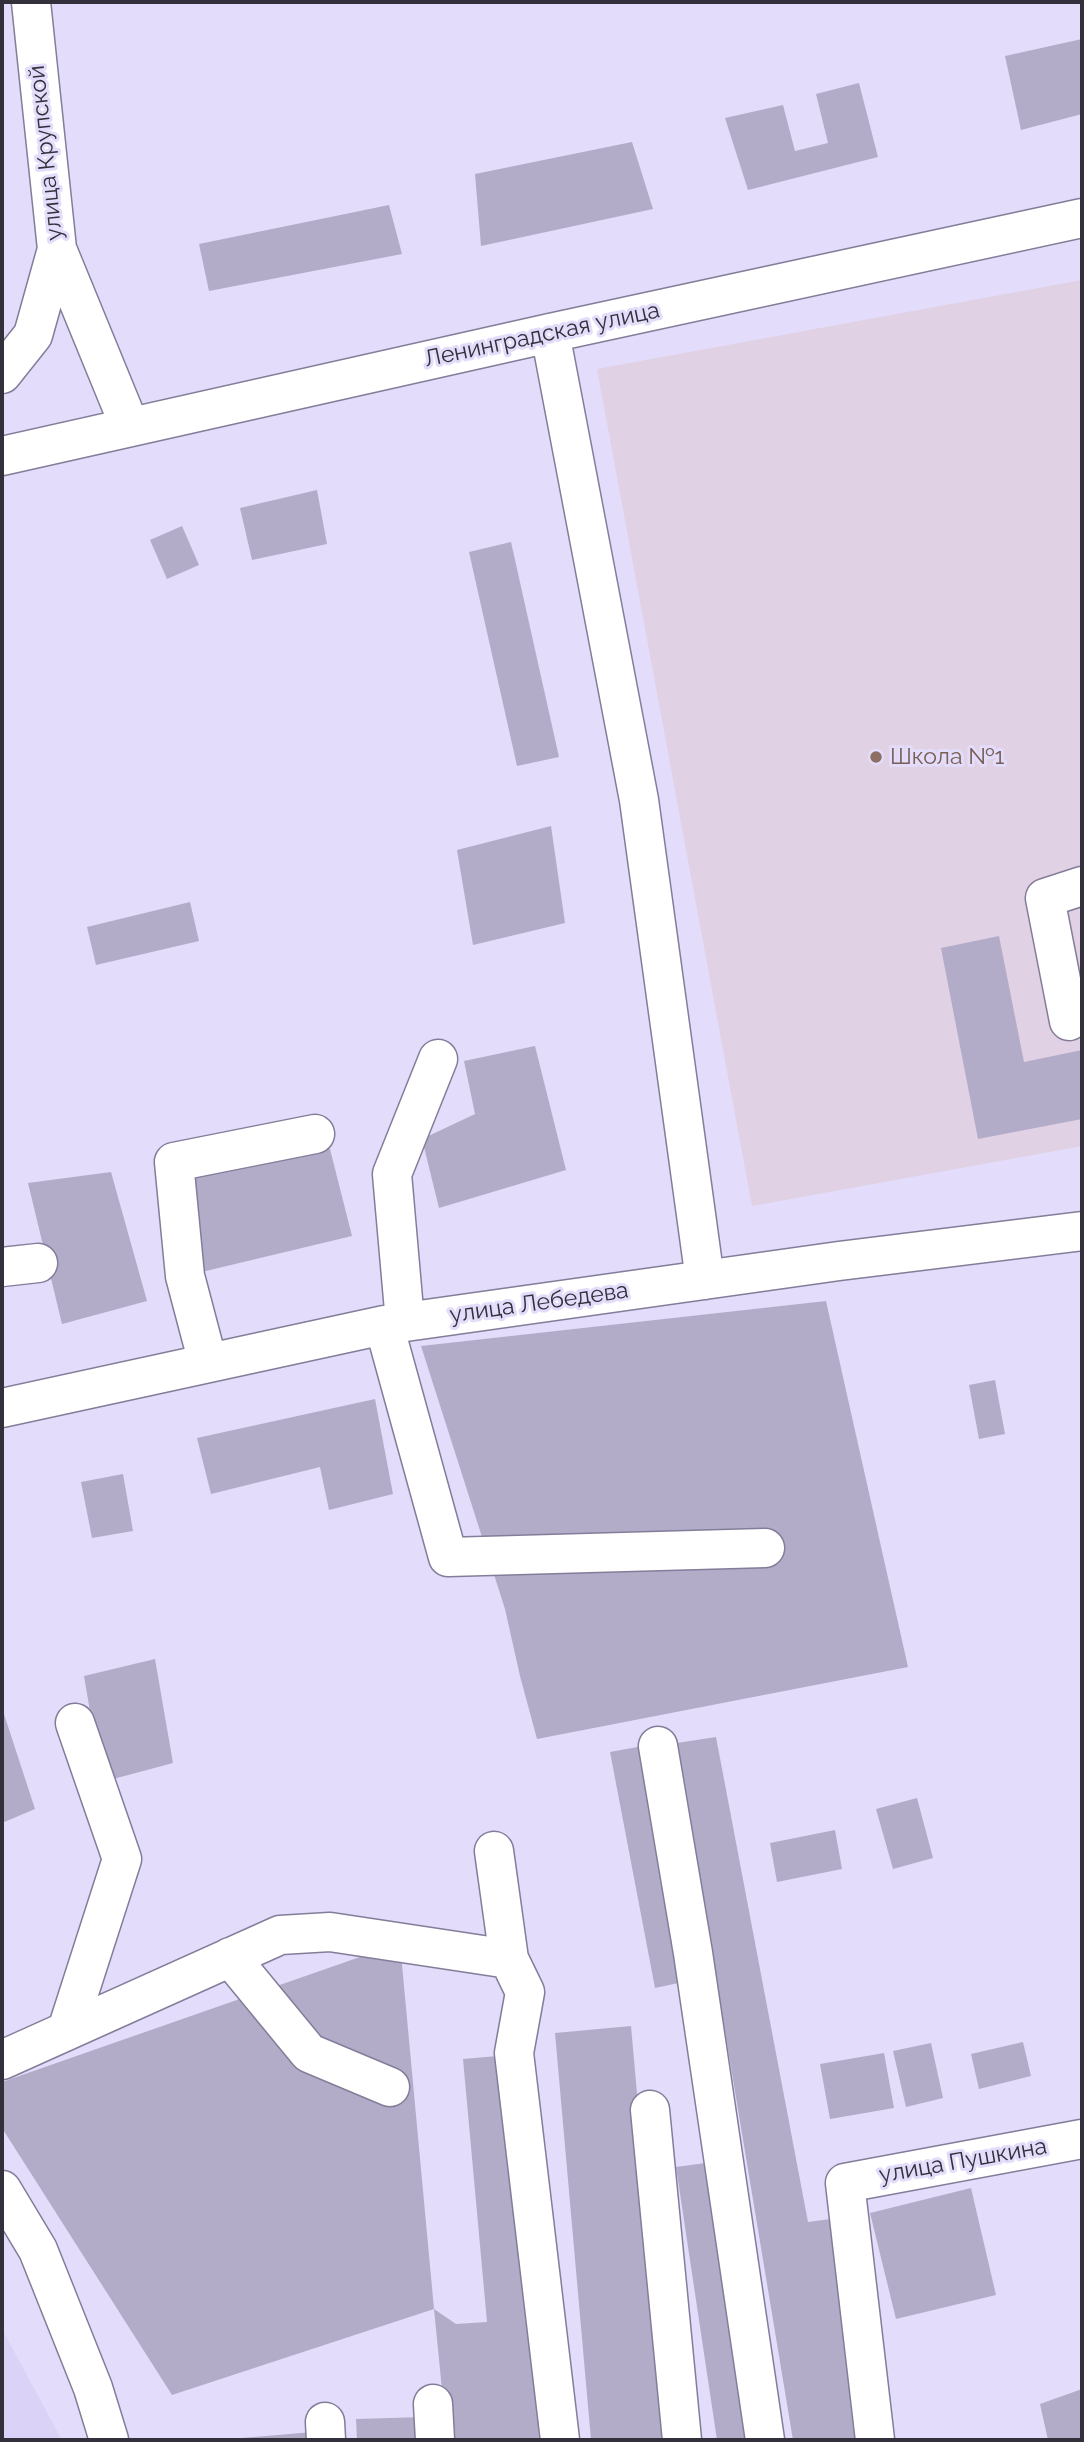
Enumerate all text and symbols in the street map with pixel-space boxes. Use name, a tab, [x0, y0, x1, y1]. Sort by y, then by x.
street label: улица Крупской	[23, 64, 69, 242]
street label: Ленинградская улица	[422, 297, 662, 373]
place label: Школа №1	[890, 743, 1004, 771]
marker: Школа №1	[868, 749, 884, 765]
street label: улица Лебедева	[448, 1277, 630, 1329]
street label: улица Пушкина	[877, 2133, 1049, 2189]

